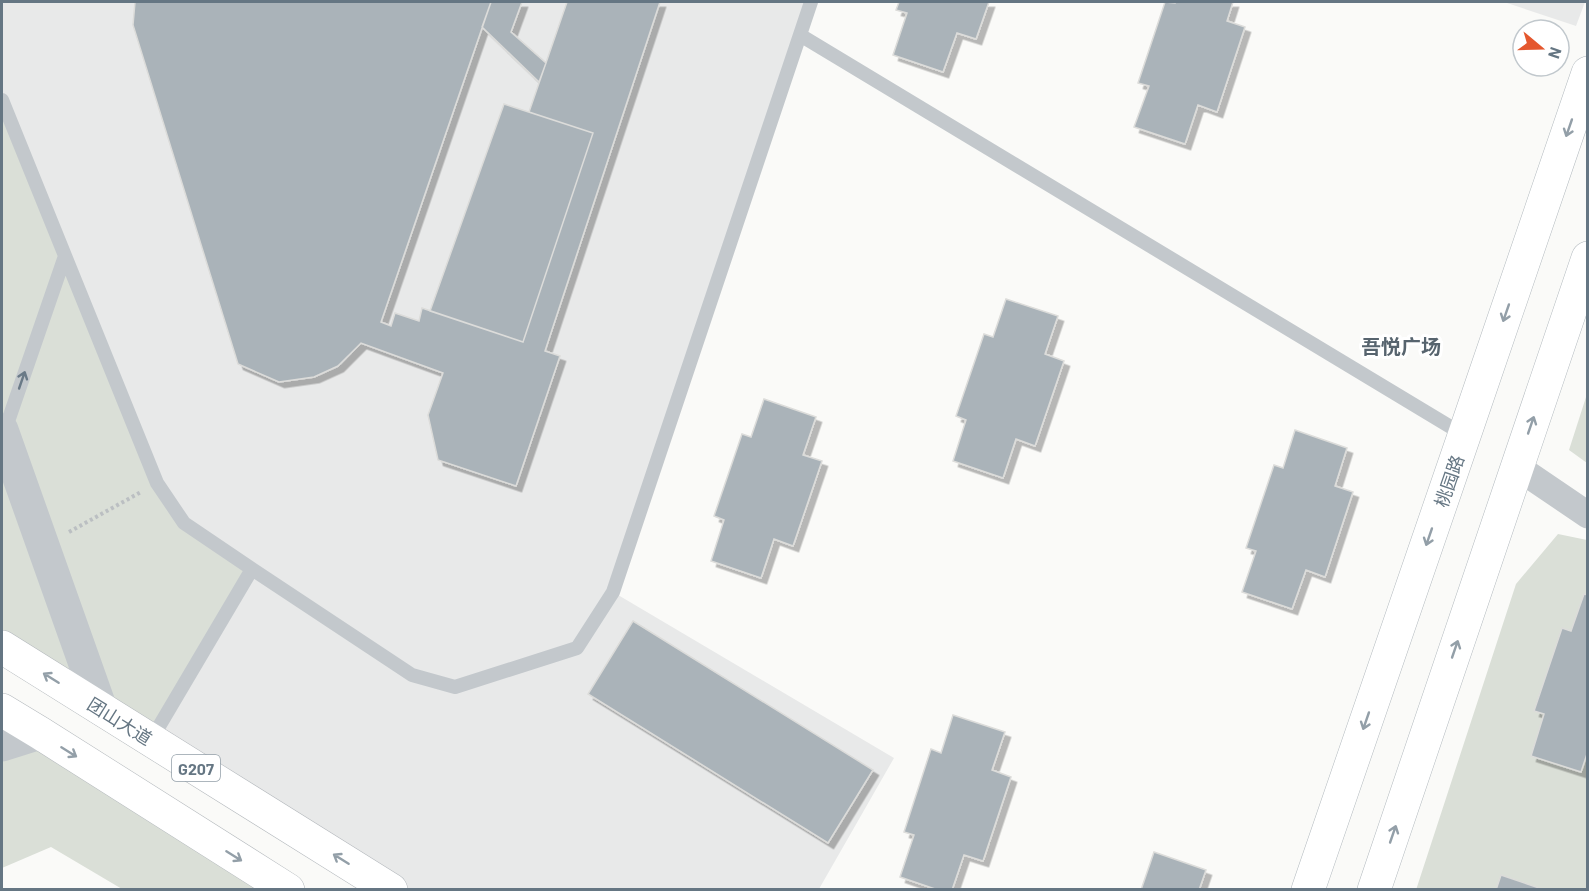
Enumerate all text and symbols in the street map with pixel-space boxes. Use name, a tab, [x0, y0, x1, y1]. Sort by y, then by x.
north arrow	[1511, 18, 1571, 78]
text: N	[1545, 45, 1566, 61]
one-way arrow	[1562, 118, 1573, 137]
one-way arrow	[1500, 303, 1511, 322]
district label: 吾悦广场	[1361, 334, 1441, 358]
one-way arrow	[18, 371, 29, 390]
one-way arrow	[1527, 416, 1538, 435]
street label: 桃园路	[1430, 452, 1468, 510]
one-way arrow	[1423, 527, 1434, 546]
one-way arrow	[1451, 640, 1462, 659]
one-way arrow	[43, 671, 60, 683]
street label: 团山大道	[84, 693, 156, 749]
one-way arrow	[1359, 711, 1370, 730]
one-way arrow	[61, 745, 78, 758]
road number: G207	[172, 755, 220, 781]
one-way arrow	[1388, 825, 1399, 844]
one-way arrow	[225, 850, 242, 862]
one-way arrow	[333, 852, 350, 864]

